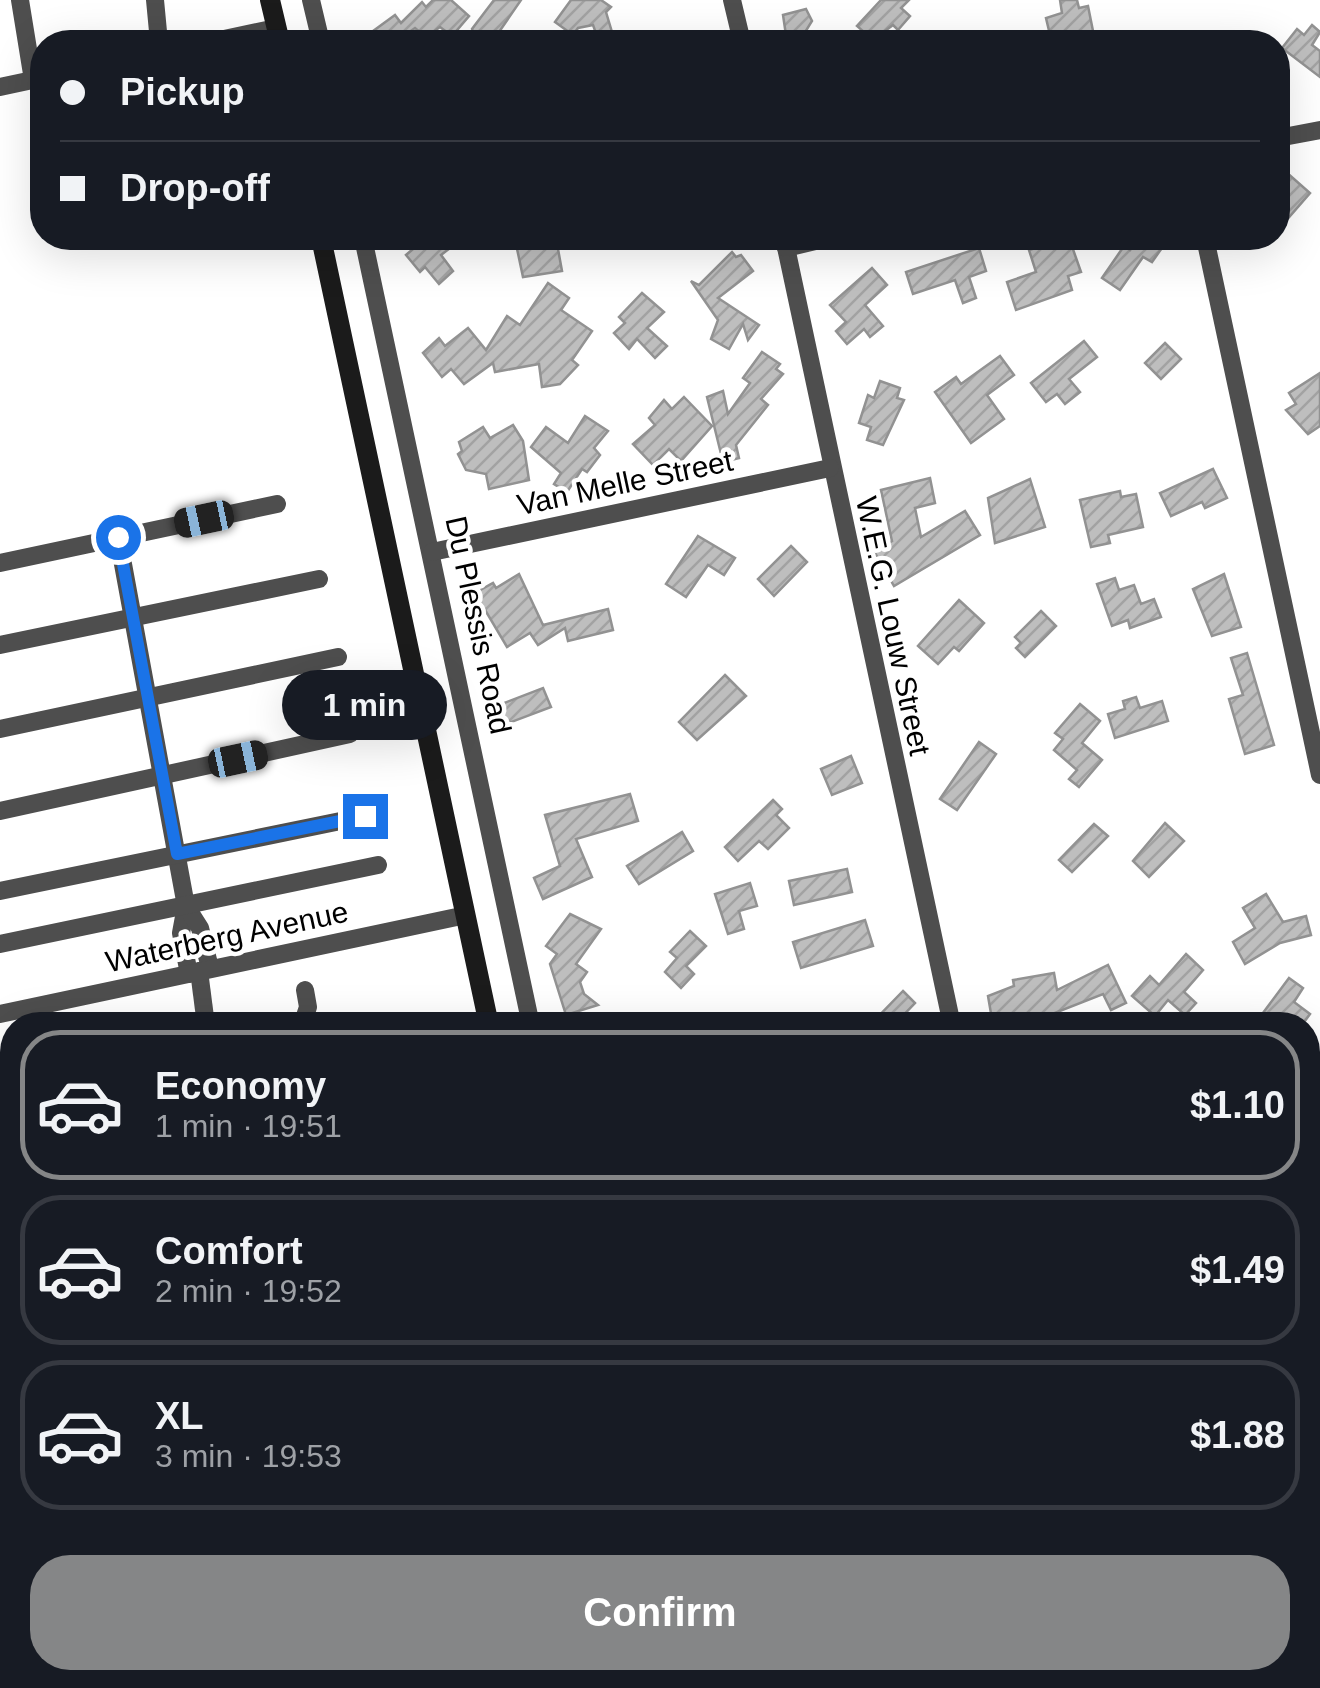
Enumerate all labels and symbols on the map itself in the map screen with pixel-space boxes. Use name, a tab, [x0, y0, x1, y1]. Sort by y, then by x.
street label: Van Melle Street	[514, 443, 736, 521]
street label: W.E.G. Louw Street	[850, 494, 937, 759]
car	[172, 498, 236, 540]
street label: Du Plessis Road	[439, 513, 518, 737]
route start	[96, 515, 141, 560]
callout: 1 min	[282, 671, 448, 741]
car	[206, 738, 270, 780]
route end	[343, 794, 388, 839]
street label: Waterberg Avenue	[103, 895, 351, 978]

